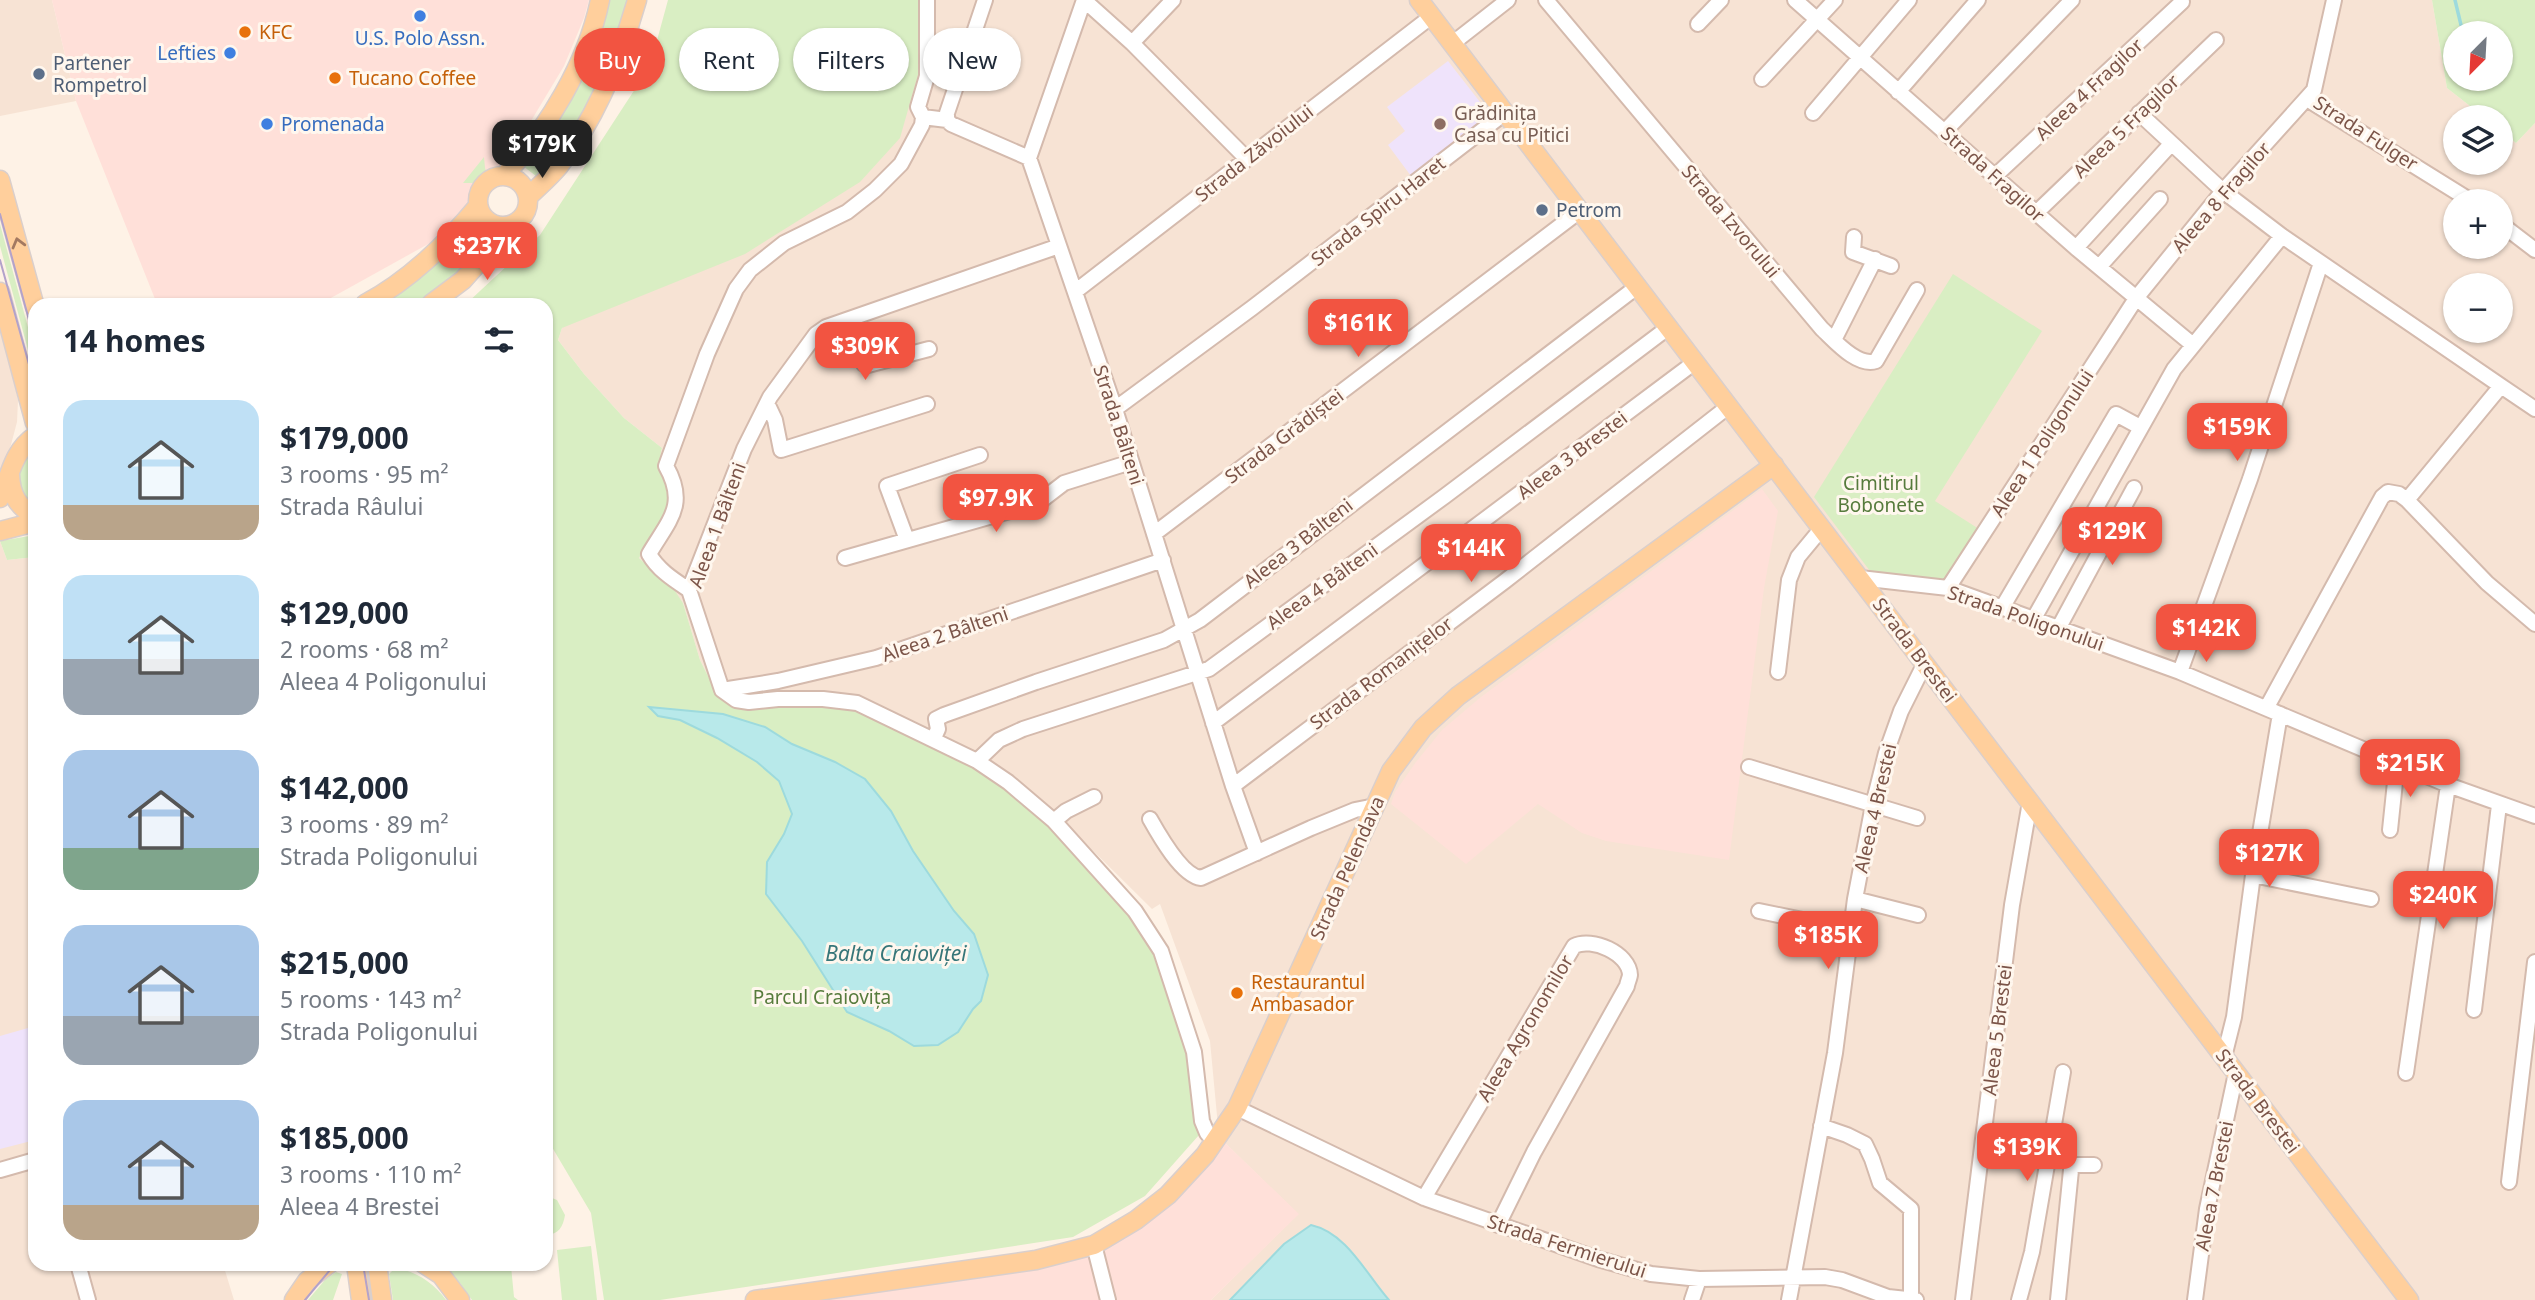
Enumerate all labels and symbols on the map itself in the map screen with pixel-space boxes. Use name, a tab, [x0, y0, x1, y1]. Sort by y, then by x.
marker: U.S. Polo Assn.	[412, 8, 428, 24]
place label: KFC	[259, 19, 293, 45]
north arrow	[2443, 21, 2513, 91]
marker: KFC	[237, 24, 253, 40]
place label: U.S. Polo Assn.	[355, 25, 485, 51]
street label: Aleea 4 Fragilor	[2029, 32, 2149, 146]
place label: Lefties	[157, 40, 216, 66]
marker: Lefties	[222, 45, 238, 61]
place label: Partener Rompetrol	[53, 50, 147, 98]
place label: Tucano Coffee	[349, 65, 476, 91]
marker: Partener Rompetrol	[31, 66, 47, 82]
street label: Aleea 5 Fragilor	[2067, 68, 2185, 184]
marker: Tucano Coffee	[327, 70, 343, 86]
street label: Strada Fulger	[2309, 90, 2423, 177]
street label: Strada Zăvoiului	[1189, 99, 1319, 207]
place label: Grădinița Casa cu Pitici	[1454, 100, 1569, 148]
place label: Promenada	[281, 111, 385, 137]
marker: Promenada	[259, 116, 275, 132]
marker: Grădinița Casa cu Pitici	[1432, 116, 1448, 132]
pin: $179K	[493, 120, 591, 180]
street label: Strada Fragilor	[1935, 120, 2051, 228]
street label: Aleea 8 Fragilor	[2166, 136, 2276, 258]
street label: Strada Spiru Haret	[1305, 150, 1451, 272]
street label: Strada Izvorului	[1676, 159, 1786, 283]
place label: Petrom	[1556, 197, 1622, 223]
marker: Petrom	[1534, 202, 1550, 218]
pin: $237K	[438, 222, 536, 282]
one-way arrow	[12, 237, 26, 249]
pin: $161K	[1309, 300, 1407, 359]
pin: $309K	[816, 322, 914, 382]
street label: Strada Bâlteni	[1087, 362, 1151, 488]
street label: Aleea 1 Poligonului	[1985, 364, 2099, 522]
street label: Strada Grădiștei	[1219, 383, 1349, 489]
pin: $159K	[2188, 404, 2286, 463]
street label: Aleea 3 Brestei	[1511, 405, 1633, 505]
street label: Aleea 1 Bâlteni	[682, 459, 752, 591]
park label: Cimitirul Bobonete	[1837, 470, 1925, 518]
pin: $97.9K	[939, 475, 1053, 534]
street label: Aleea 3 Bâlteni	[1238, 492, 1358, 594]
pin: $129K	[2063, 508, 2161, 567]
pin: $144K	[1422, 524, 1520, 584]
street label: Aleea 4 Bâlteni	[1261, 537, 1383, 635]
street label: Strada Poligonului	[1944, 579, 2108, 657]
street label: Strada Brestei	[1867, 592, 1963, 708]
street label: Aleea 2 Bâlteni	[878, 600, 1012, 668]
pin: $142K	[2157, 604, 2255, 664]
street label: Strada Romanițelor	[1304, 611, 1458, 735]
pin: $215K	[2361, 740, 2459, 799]
street label: Aleea 4 Brestei	[1847, 741, 1903, 875]
street label: Strada Pelendava	[1304, 792, 1390, 944]
pin: $127K	[2220, 830, 2318, 889]
pin: $240K	[2394, 872, 2492, 931]
pin: $185K	[1779, 912, 1877, 971]
water label: Balta Craioviței	[825, 939, 967, 967]
street label: Aleea Agronomilor	[1471, 950, 1579, 1106]
street label: Aleea 5 Brestei	[1976, 963, 2018, 1097]
place label: Restaurantul Ambasador	[1251, 969, 1365, 1017]
park label: Parcul Craiovița	[753, 984, 891, 1010]
marker: Restaurantul Ambasador	[1229, 985, 1245, 1001]
street label: Strada Brestei	[2210, 1043, 2306, 1159]
street label: Aleea 7 Brestei	[2189, 1119, 2239, 1253]
pin: $139K	[1978, 1124, 2076, 1183]
street label: Strada Fermierului	[1484, 1208, 1650, 1284]

